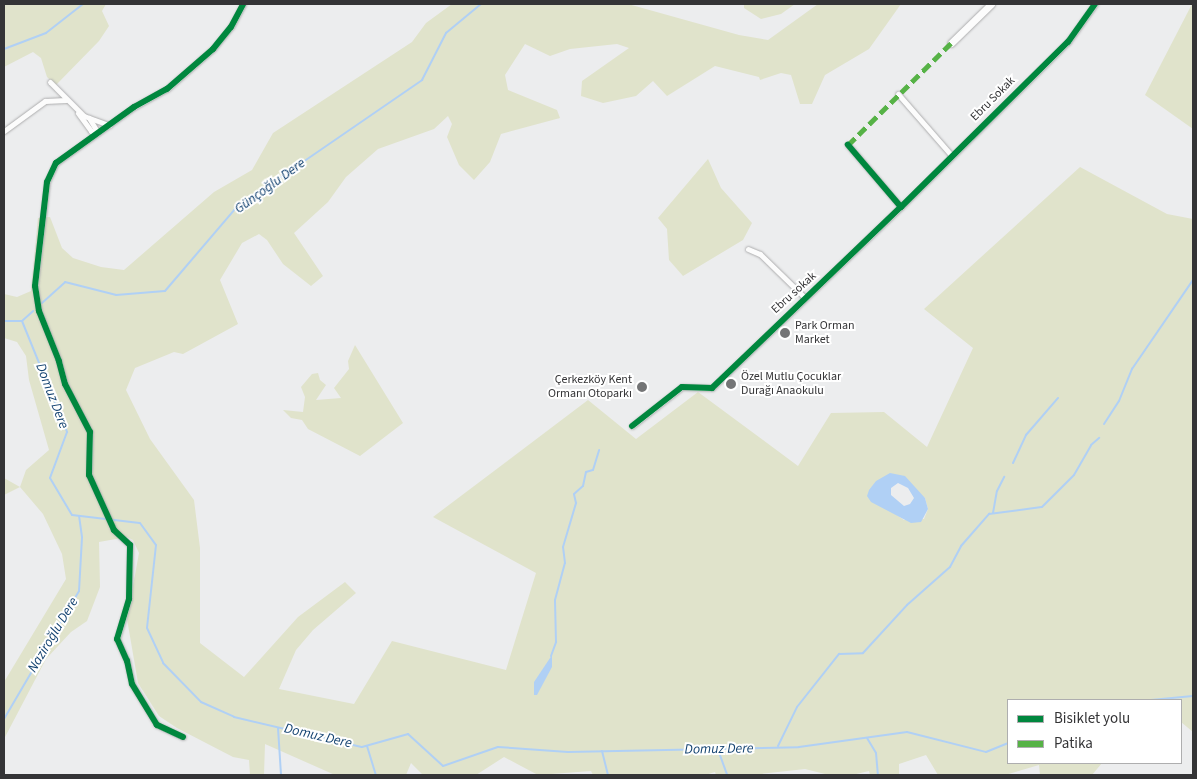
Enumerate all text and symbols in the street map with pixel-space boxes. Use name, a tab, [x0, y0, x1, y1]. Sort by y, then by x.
street label: Ebru Sokak	[968, 74, 1018, 124]
water label: Günçoğlu Dere	[231, 155, 309, 217]
street label: Ebru sokak	[769, 269, 819, 317]
place label: Park Orman Market	[795, 319, 855, 347]
marker: Park Orman Market	[779, 327, 791, 339]
water label: Domuz Dere	[32, 361, 72, 431]
place label: Özel Mutlu Çocuklar Durağı Anaokulu	[741, 370, 841, 398]
place label: Çerkezköy Kent Ormanı Otoparkı	[548, 373, 632, 401]
marker: Özel Mutlu Çocuklar Durağı Anaokulu	[725, 378, 737, 390]
marker: Çerkezköy Kent Ormanı Otoparkı	[636, 381, 648, 393]
water label: Naziroğlu Dere	[24, 594, 82, 676]
legend	[1007, 699, 1182, 764]
text: Bisiklet yolu	[1054, 708, 1130, 729]
water label: Domuz Dere	[283, 720, 353, 752]
text: Patika	[1054, 733, 1093, 754]
water label: Domuz Dere	[684, 740, 754, 758]

